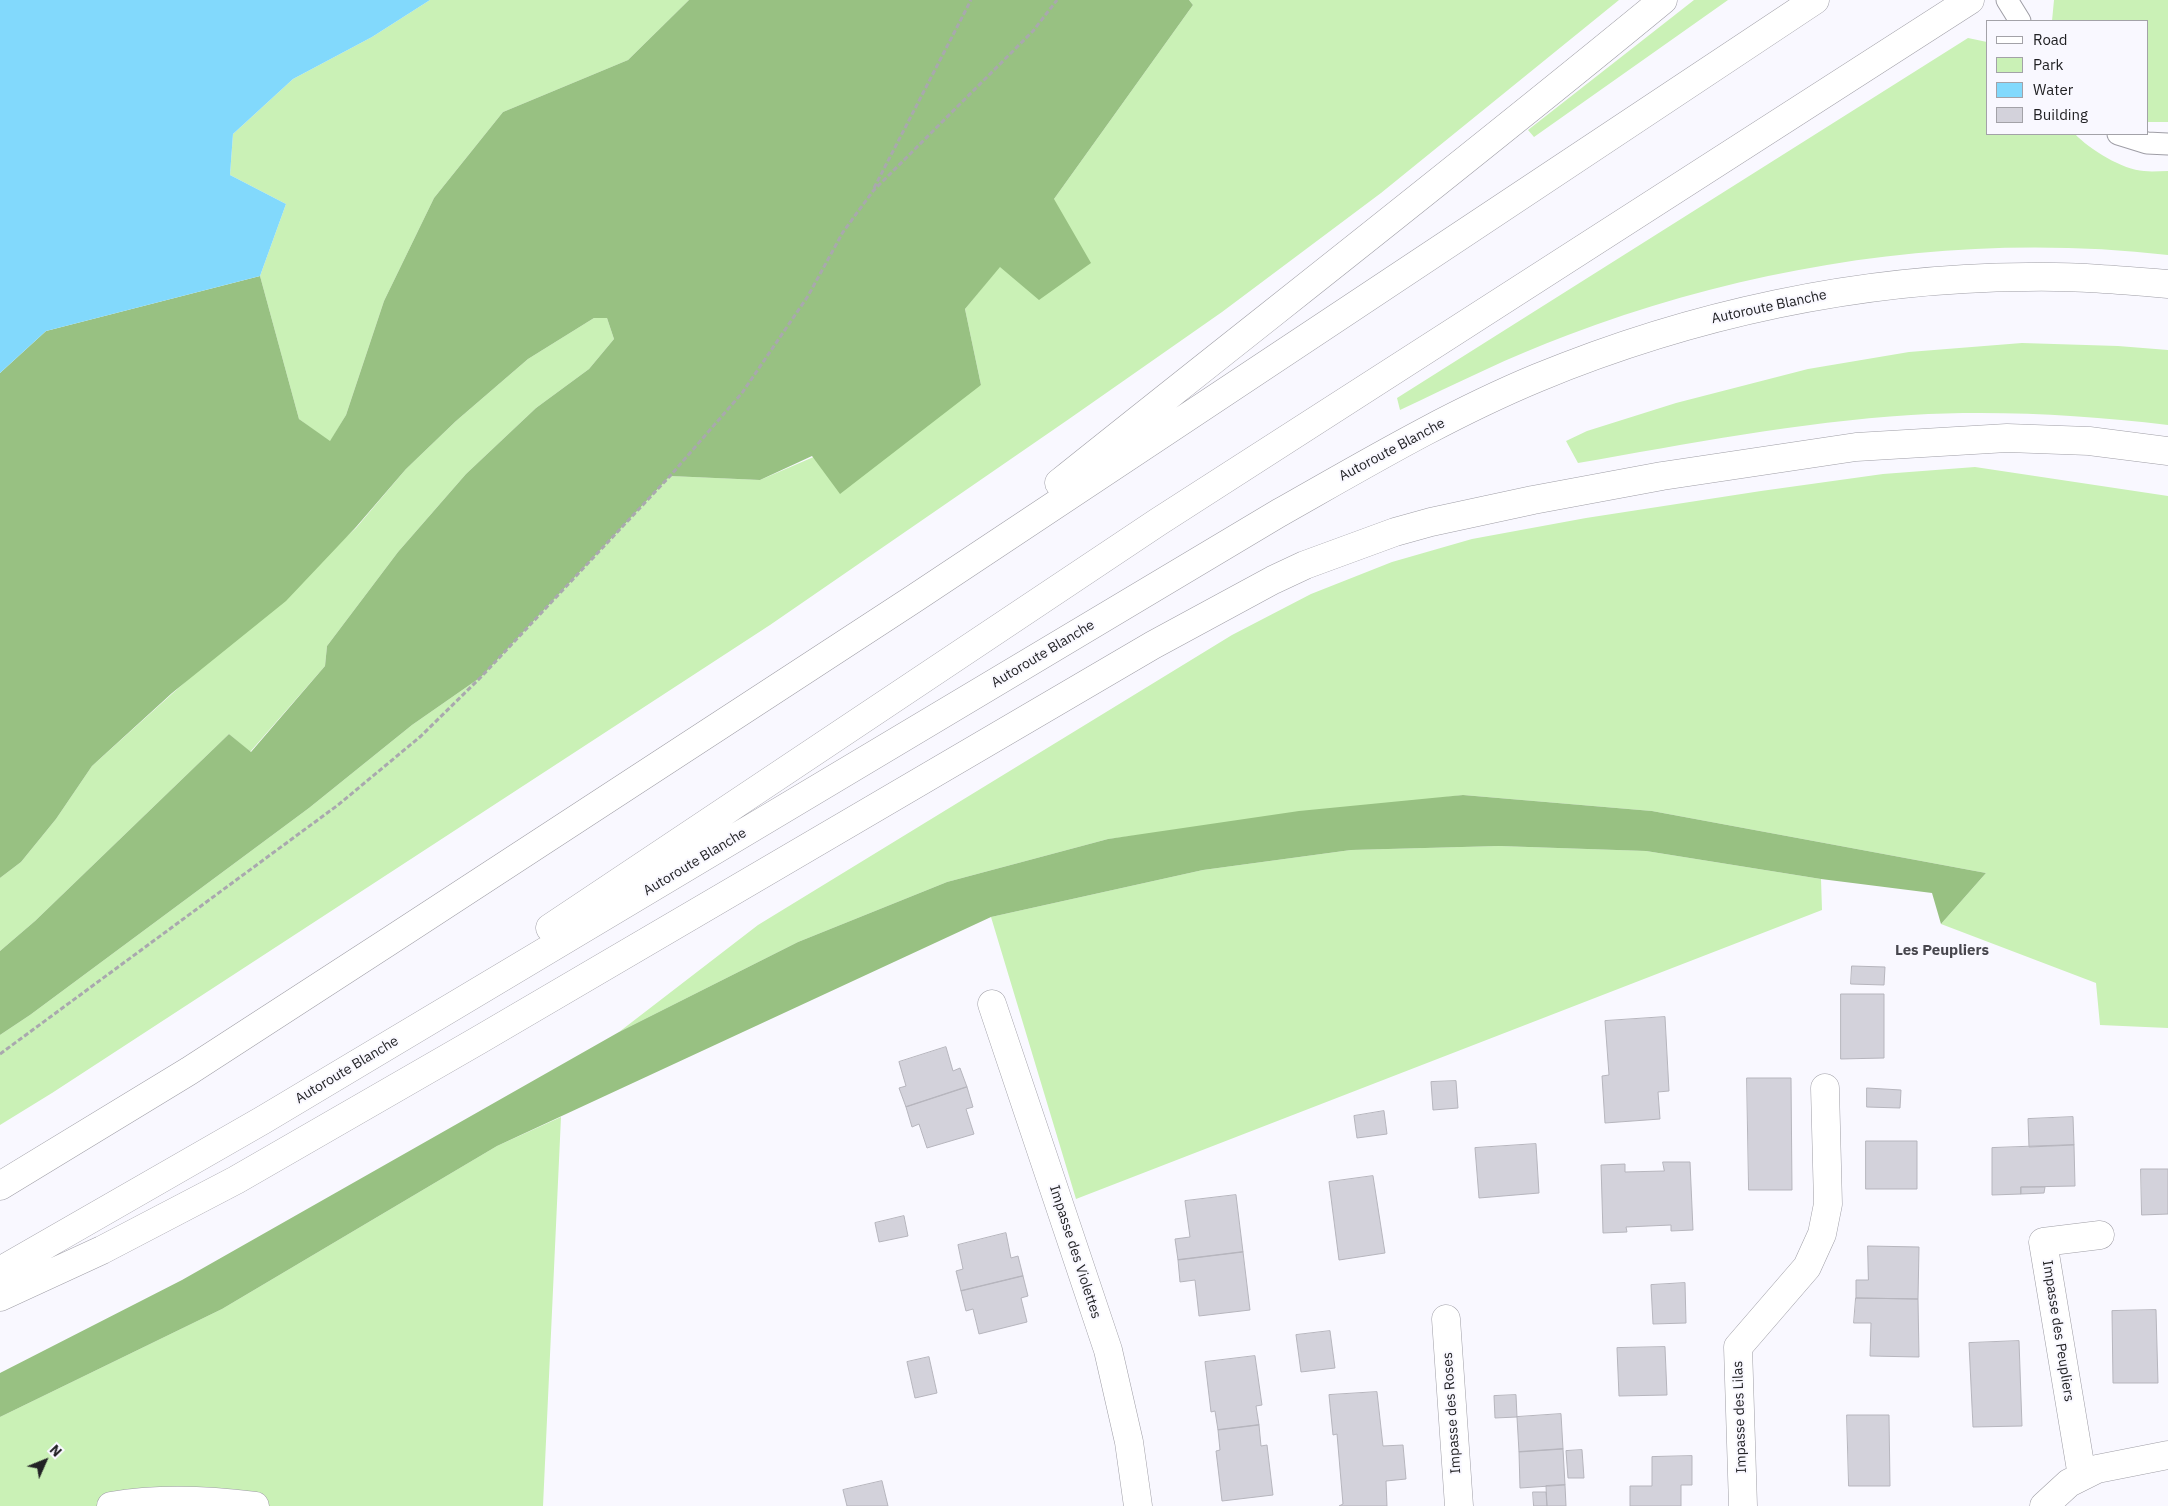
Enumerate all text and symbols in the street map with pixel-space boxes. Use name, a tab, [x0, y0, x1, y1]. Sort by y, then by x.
legend	[1986, 20, 2148, 135]
text: Road	[2033, 30, 2068, 49]
text: Park	[2033, 55, 2063, 74]
text: Water	[2033, 80, 2073, 99]
text: Building	[2033, 105, 2088, 124]
street label: Autoroute Blanche	[1710, 287, 1828, 327]
street label: Autoroute Blanche	[1336, 415, 1448, 485]
street label: Autoroute Blanche	[988, 617, 1098, 691]
street label: Autoroute Blanche	[640, 825, 750, 899]
district label: Les Peupliers	[1895, 942, 1989, 960]
street label: Autoroute Blanche	[292, 1033, 402, 1107]
street label: Impasse des Violettes	[1045, 1183, 1105, 1321]
street label: Impasse des Peupliers	[2039, 1259, 2077, 1403]
street label: Impasse des Roses	[1439, 1352, 1465, 1474]
street label: Impasse des Lilas	[1730, 1360, 1750, 1474]
north arrow	[20, 1436, 70, 1486]
text: N	[46, 1441, 66, 1460]

